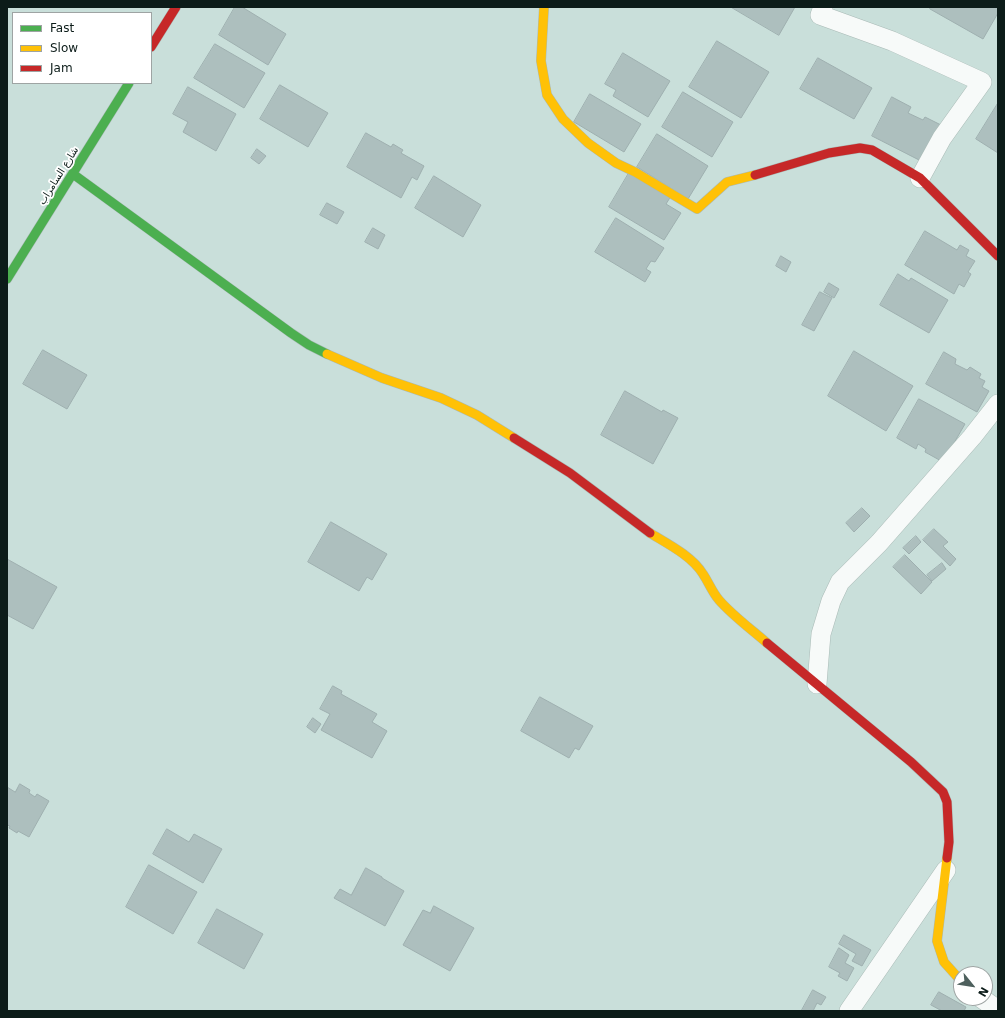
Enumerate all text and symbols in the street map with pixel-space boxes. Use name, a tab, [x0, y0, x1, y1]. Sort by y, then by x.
legend	[12, 12, 152, 84]
text: Fast	[50, 21, 74, 35]
text: Slow	[50, 41, 78, 55]
text: Jam	[50, 61, 73, 75]
street label: شارع السامراب	[36, 145, 82, 207]
north arrow	[953, 966, 993, 1006]
text: N	[975, 985, 991, 999]

